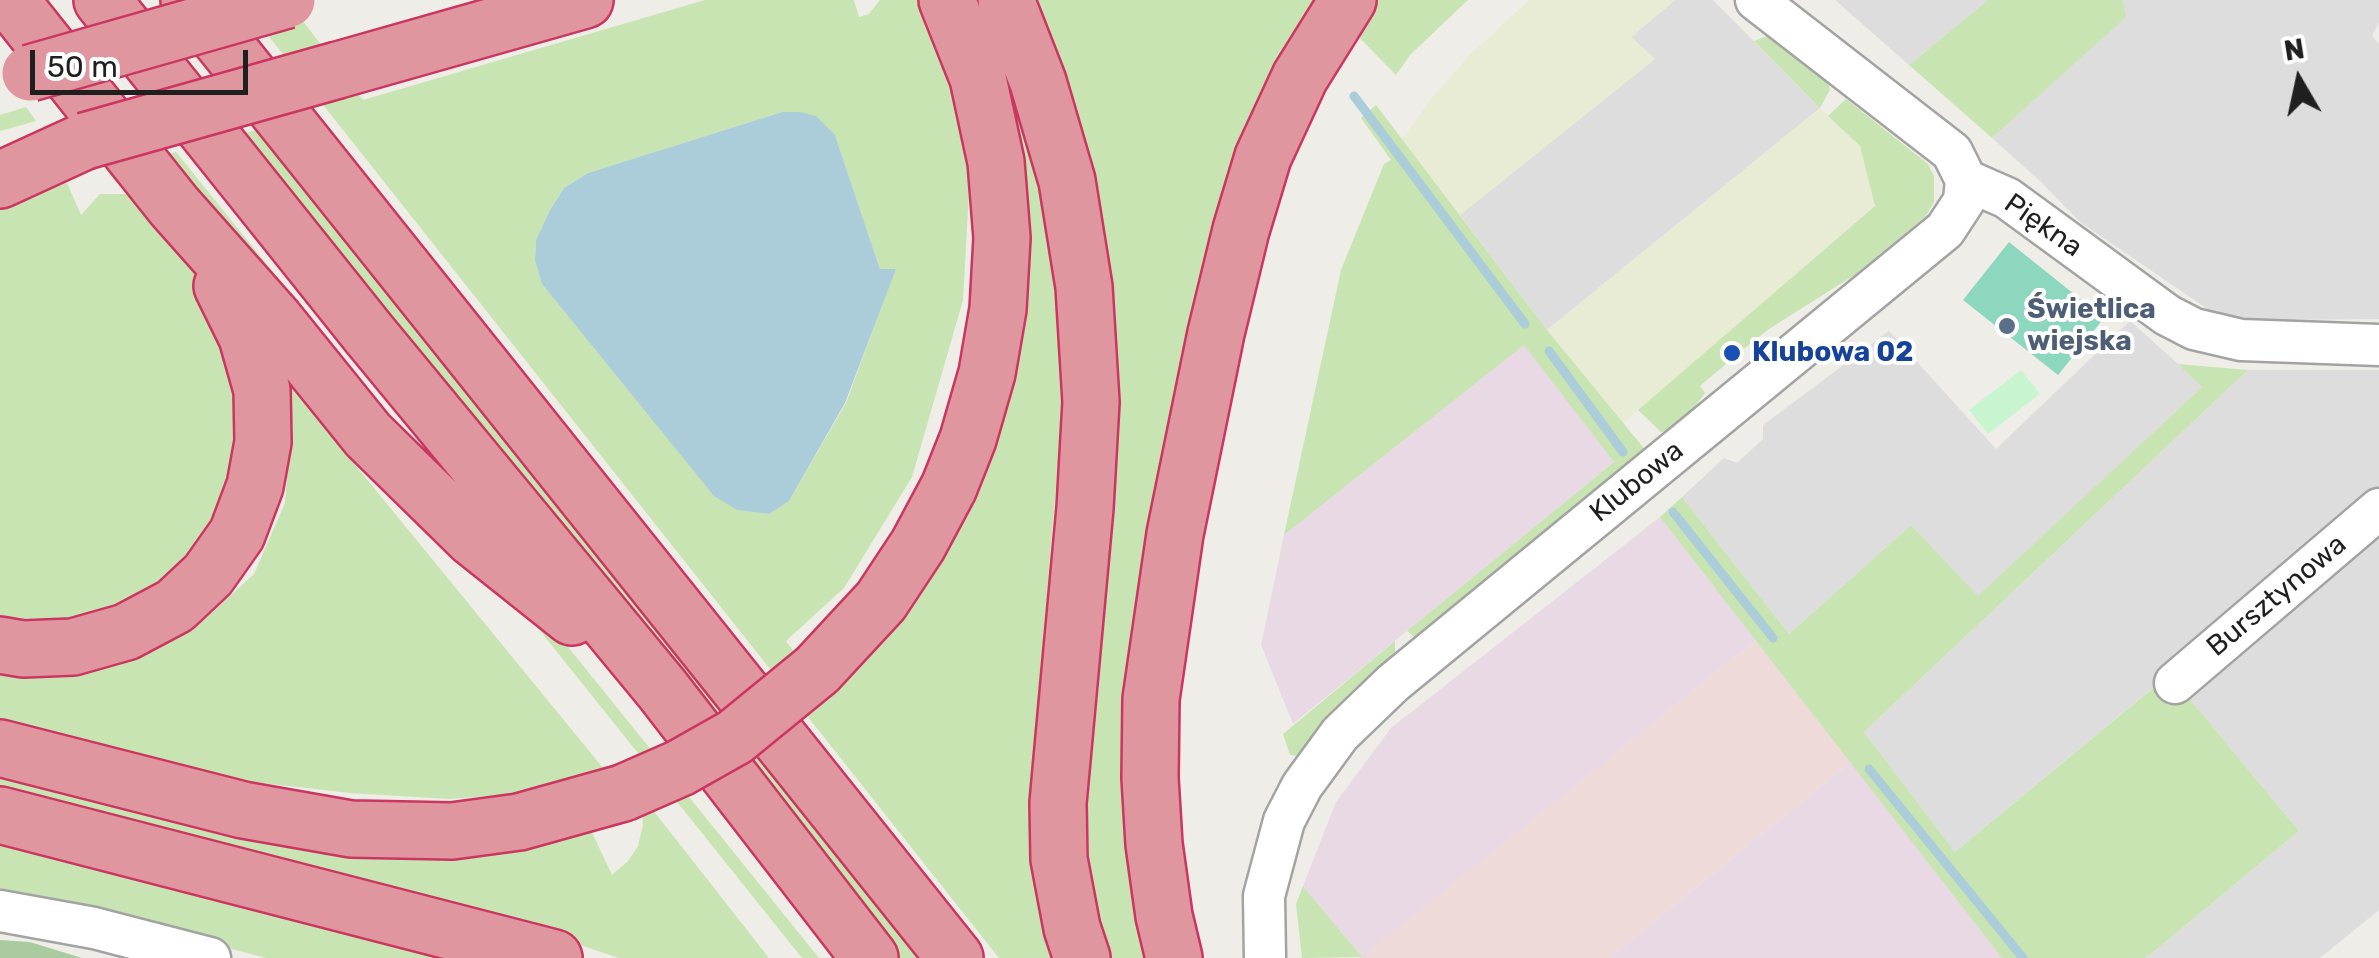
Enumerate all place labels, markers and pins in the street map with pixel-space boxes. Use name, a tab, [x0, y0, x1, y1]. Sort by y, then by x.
place label: Świetlica wiejska	[2027, 293, 2156, 359]
marker: Świetlica wiejska	[1996, 315, 2018, 337]
place label: Klubowa 02	[1752, 336, 1914, 370]
marker: Klubowa 02	[1721, 342, 1743, 364]

